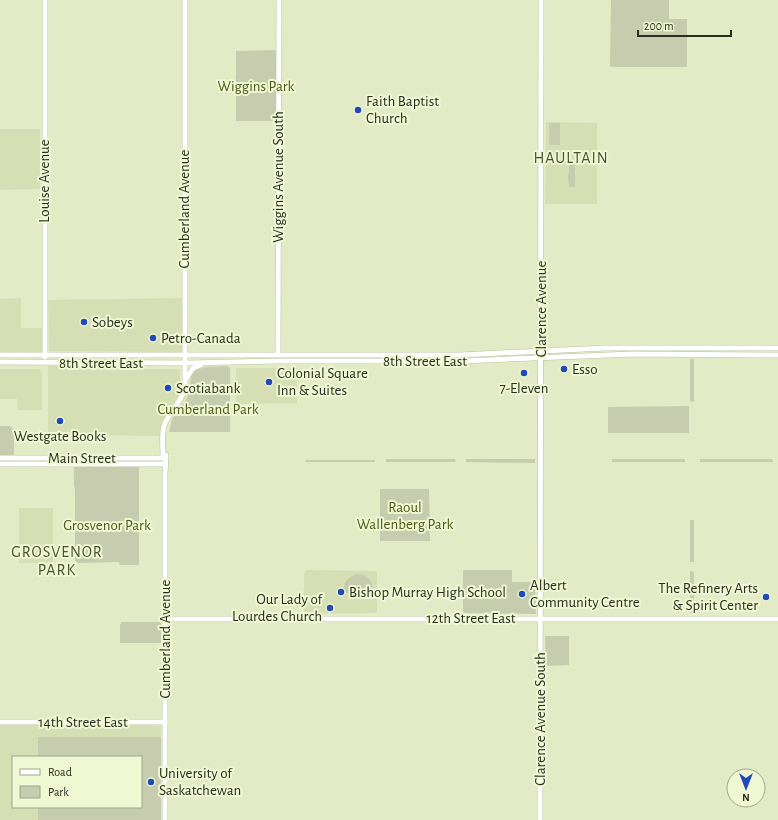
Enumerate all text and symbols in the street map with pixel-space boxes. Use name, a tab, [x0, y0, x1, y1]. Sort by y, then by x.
scale bar	[638, 12, 731, 38]
text: 200 m	[644, 20, 674, 32]
park label: Wiggins Park	[218, 79, 295, 94]
place label: Faith Baptist Church	[366, 94, 439, 126]
marker: Faith Baptist Church	[353, 105, 363, 115]
street label: Wiggins Avenue South	[271, 111, 286, 243]
street label: Louise Avenue	[37, 139, 52, 223]
street label: Cumberland Avenue	[177, 150, 192, 268]
district label: HAULTAIN	[533, 150, 609, 166]
street label: Clarence Avenue	[534, 261, 549, 357]
place label: Sobeys	[92, 315, 133, 330]
marker: Sobeys	[79, 317, 89, 327]
place label: Petro-Canada	[161, 331, 241, 346]
marker: Petro-Canada	[148, 333, 158, 343]
street label: 8th Street East	[383, 354, 467, 369]
street label: 8th Street East	[59, 356, 143, 371]
place label: Esso	[572, 362, 598, 377]
marker: Esso	[559, 364, 569, 374]
place label: Colonial Square Inn & Suites	[277, 366, 368, 398]
marker: 7-Eleven	[519, 368, 529, 378]
marker: Colonial Square Inn & Suites	[264, 377, 274, 387]
place label: Scotiabank	[176, 381, 240, 396]
place label: 7-Eleven	[499, 381, 549, 396]
marker: Scotiabank	[163, 383, 173, 393]
park label: Cumberland Park	[158, 402, 259, 417]
marker: Westgate Books	[55, 416, 65, 426]
place label: Westgate Books	[14, 429, 106, 444]
street label: Main Street	[48, 451, 116, 466]
park label: Raoul Wallenberg Park	[357, 500, 454, 532]
park label: Grosvenor Park	[63, 518, 151, 533]
district label: GROSVENOR PARK	[11, 544, 103, 578]
place label: Albert Community Centre	[530, 578, 640, 610]
street label: Cumberland Avenue	[158, 580, 173, 698]
place label: The Refinery Arts & Spirit Center	[658, 581, 758, 613]
place label: Bishop Murray High School	[349, 585, 506, 600]
marker: Bishop Murray High School	[336, 587, 346, 597]
marker: Albert Community Centre	[517, 589, 527, 599]
place label: Our Lady of Lourdes Church	[232, 592, 323, 624]
marker: The Refinery Arts & Spirit Center	[761, 592, 771, 602]
marker: Our Lady of Lourdes Church	[325, 603, 335, 613]
street label: 12th Street East	[426, 611, 516, 626]
street label: Clarence Avenue South	[533, 652, 548, 786]
street label: 14th Street East	[38, 715, 128, 730]
legend	[12, 756, 142, 808]
text: Road	[48, 766, 72, 778]
place label: University of Saskatchewan	[159, 766, 241, 798]
north arrow	[726, 768, 766, 808]
marker: University of Saskatchewan	[146, 777, 156, 787]
text: Park	[48, 786, 69, 798]
text: N	[742, 792, 750, 803]

